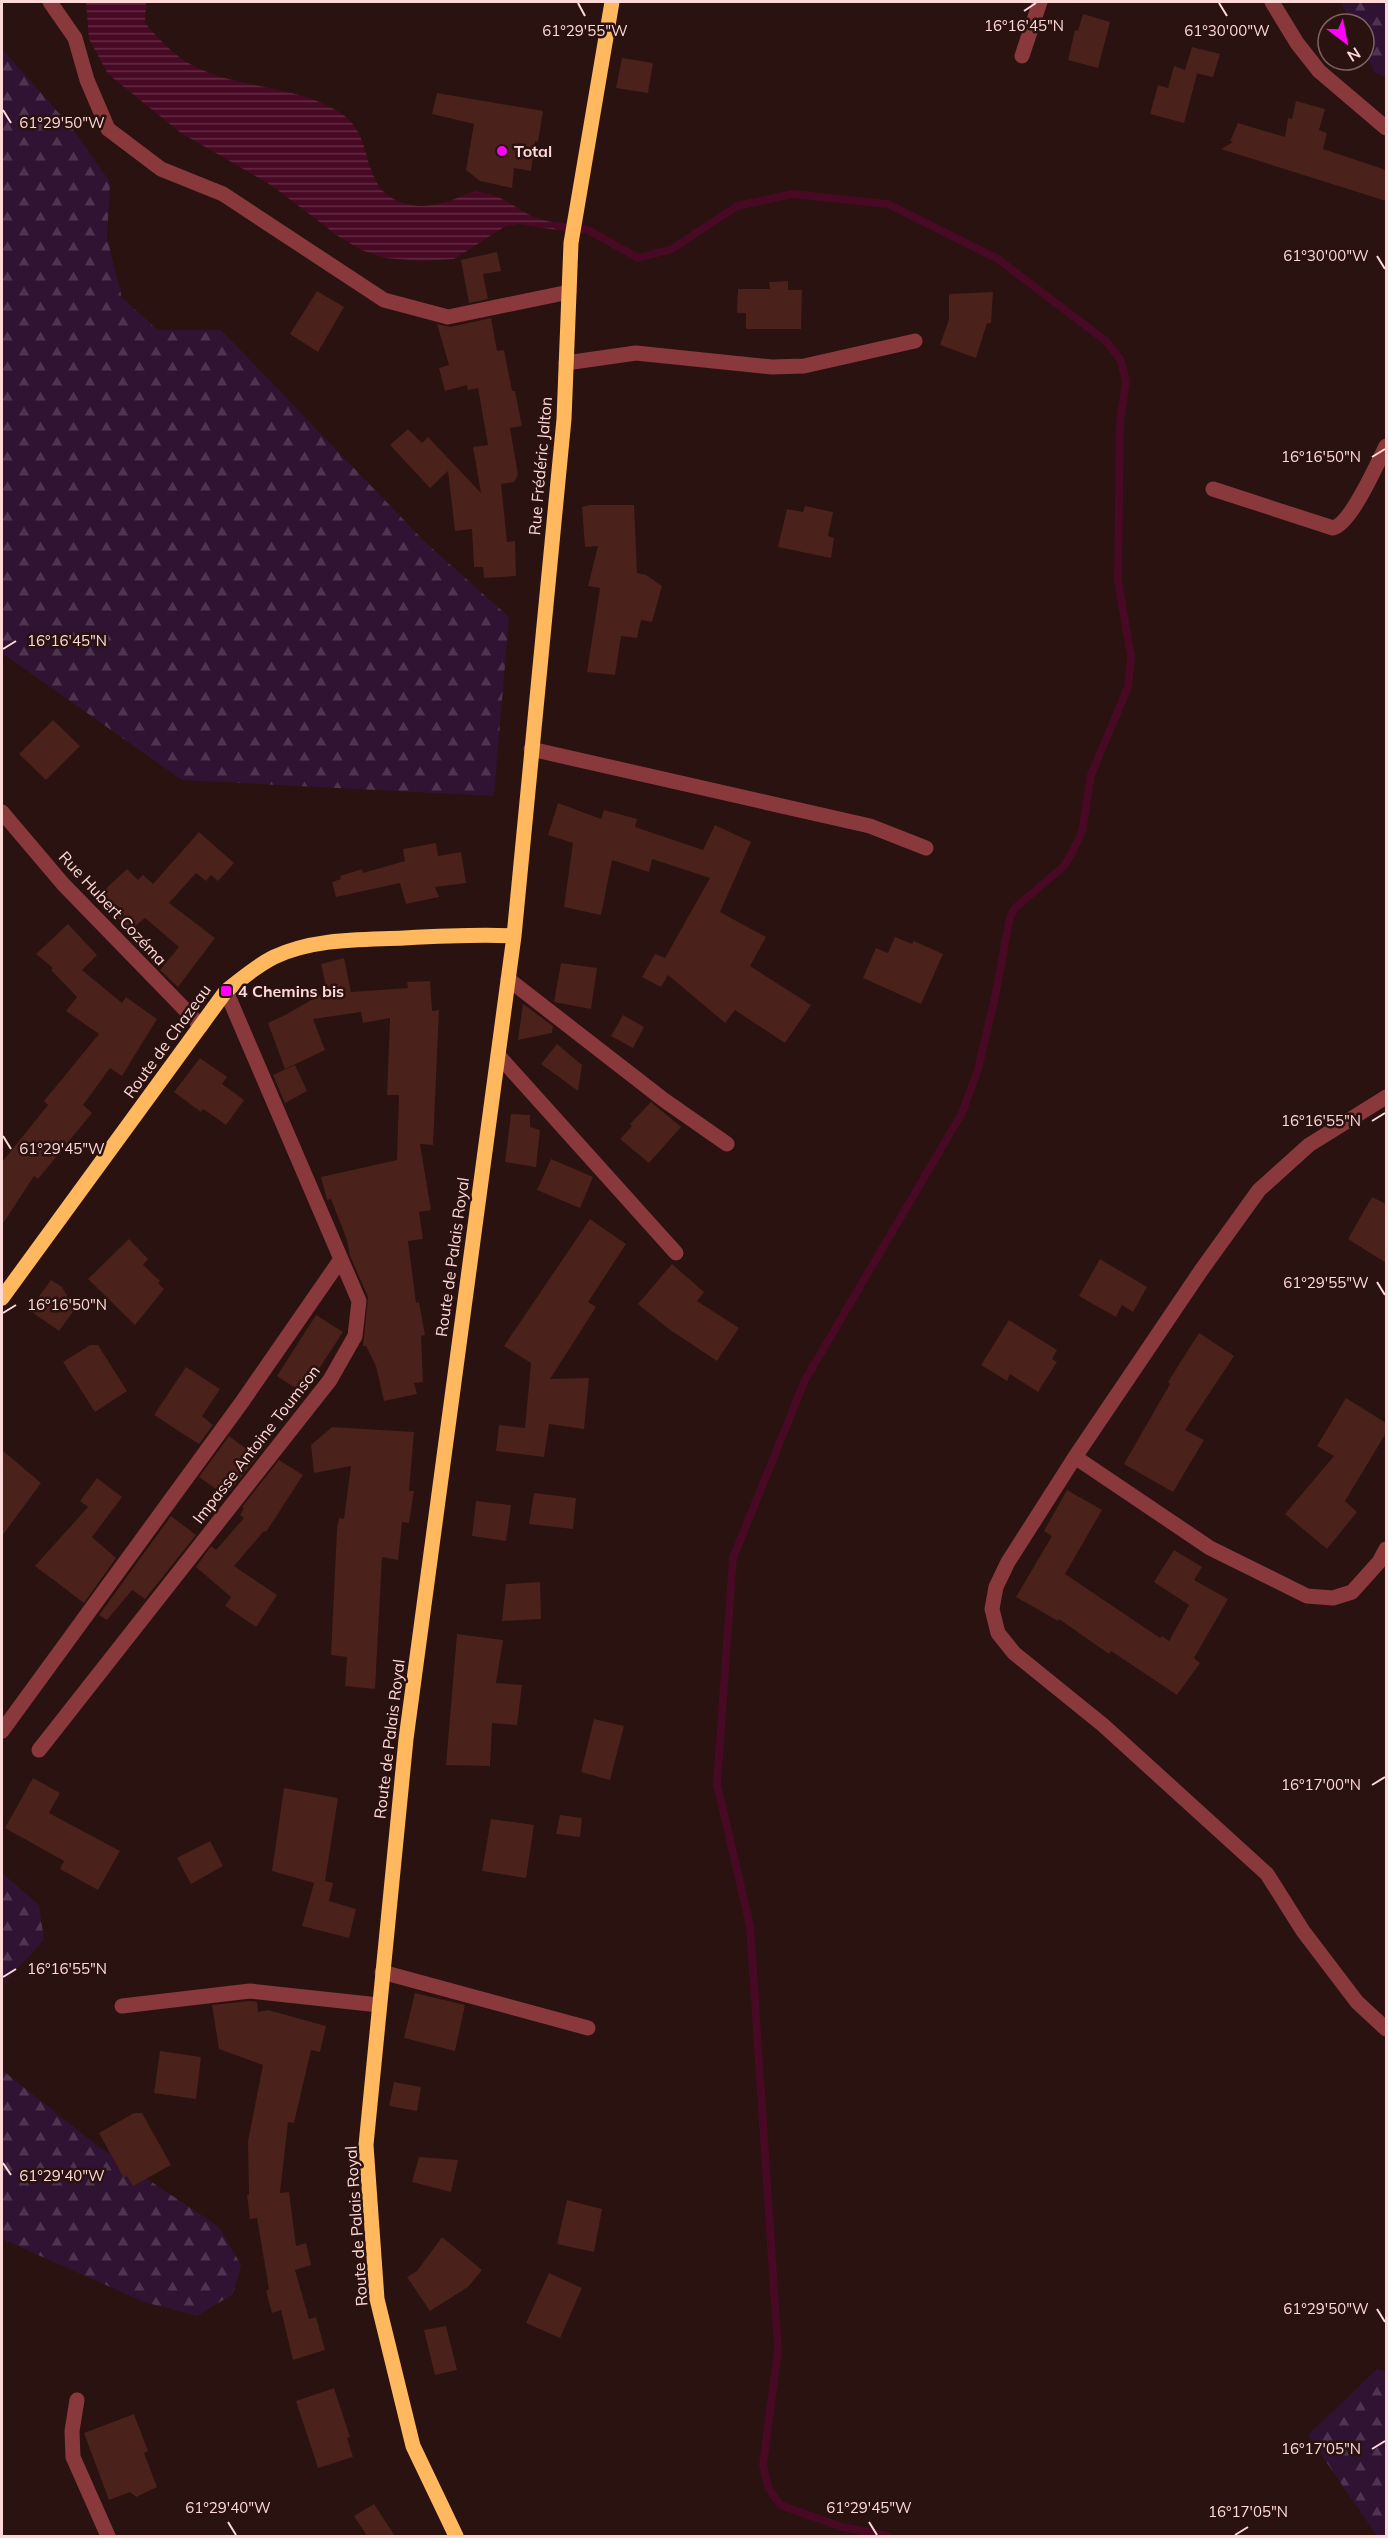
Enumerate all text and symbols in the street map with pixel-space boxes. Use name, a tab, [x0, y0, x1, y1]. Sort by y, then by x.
north arrow	[1316, 12, 1376, 72]
text: 16°16'45"N	[984, 16, 1064, 35]
text: 61°29'55"W	[542, 21, 628, 40]
text: 61°30'00"W	[1184, 21, 1270, 40]
text: N	[1344, 43, 1364, 66]
text: 61°29'50"W	[19, 113, 105, 132]
place label: Total	[514, 141, 552, 161]
marker: Total	[495, 144, 509, 158]
text: 61°30'00"W	[1283, 246, 1369, 265]
street label: Rue Frédéric Jalton	[524, 396, 556, 536]
text: 16°16'50"N	[1281, 447, 1361, 466]
text: 16°16'45"N	[27, 631, 107, 650]
street label: Rue Hubert Cozéma	[55, 847, 171, 969]
street label: Route de Chazeau	[119, 980, 215, 1102]
place label: 4 Chemins bis	[238, 981, 344, 1001]
marker: 4 Chemins bis	[219, 984, 233, 998]
text: 16°16'55"N	[1281, 1111, 1361, 1130]
text: 61°29'45"W	[19, 1139, 105, 1158]
street label: Route de Palais Royal	[431, 1176, 473, 1338]
text: 61°29'55"W	[1283, 1273, 1369, 1292]
text: 16°16'50"N	[27, 1295, 107, 1314]
street label: Impasse Antoine Toumson	[188, 1361, 324, 1527]
street label: Route de Palais Royal	[369, 1658, 409, 1820]
text: 16°17'00"N	[1281, 1775, 1361, 1794]
text: 16°16'55"N	[27, 1959, 107, 1978]
street label: Route de Palais Royal	[340, 2145, 372, 2307]
text: 61°29'40"W	[19, 2166, 105, 2185]
text: 61°29'50"W	[1283, 2299, 1369, 2318]
text: 16°17'05"N	[1281, 2439, 1361, 2458]
text: 61°29'40"W	[185, 2498, 271, 2517]
text: 61°29'45"W	[826, 2498, 912, 2517]
text: 16°17'05"N	[1208, 2502, 1288, 2521]

